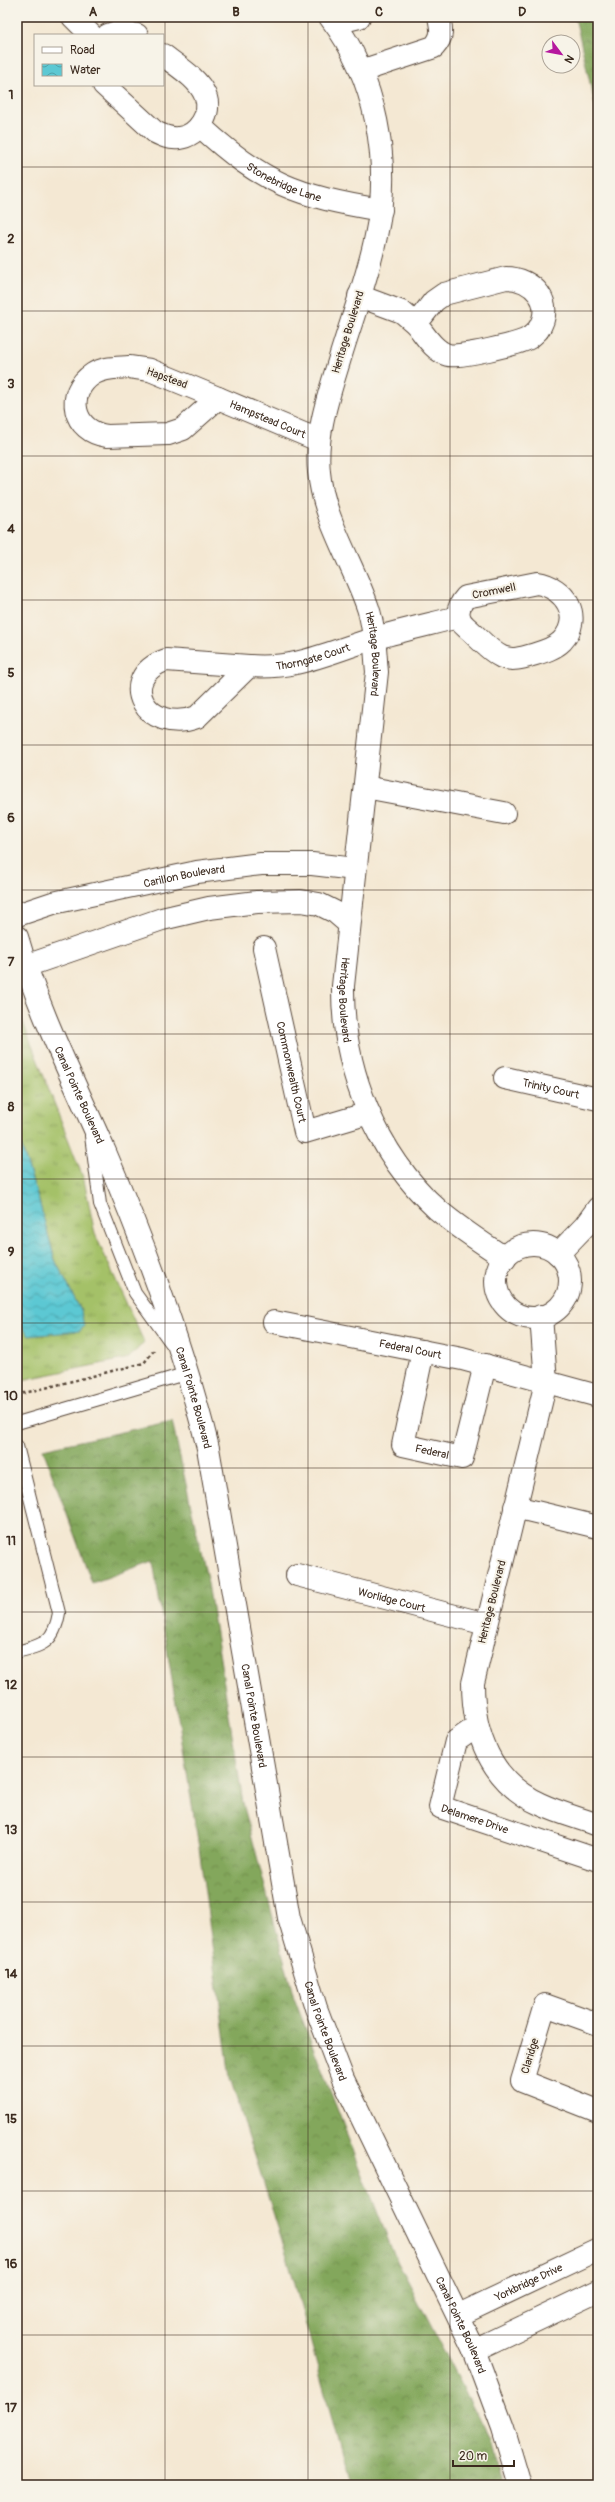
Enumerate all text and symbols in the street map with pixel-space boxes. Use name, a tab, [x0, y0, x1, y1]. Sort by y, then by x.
text: A	[89, 4, 98, 20]
text: B	[232, 4, 240, 20]
text: C	[375, 4, 383, 20]
text: D	[518, 4, 526, 20]
legend	[34, 34, 164, 86]
north arrow	[541, 34, 581, 74]
text: Road	[70, 43, 95, 58]
text: N	[561, 52, 577, 66]
text: Water	[70, 63, 101, 78]
text: 1	[8, 87, 14, 103]
street label: Stonebridge Lane	[244, 160, 323, 204]
text: 2	[7, 231, 15, 247]
street label: Heritage Boulevard	[329, 289, 367, 375]
street label: Hapstead	[145, 365, 189, 391]
text: 3	[7, 376, 15, 392]
street label: Hampstead Court	[228, 397, 308, 441]
text: 4	[7, 521, 15, 537]
street label: Cromwell	[471, 580, 517, 602]
street label: Heritage Boulevard	[363, 610, 383, 697]
street label: Thorngate Court	[275, 640, 352, 672]
text: 5	[7, 665, 15, 681]
text: 6	[7, 810, 15, 826]
street label: Carillon Boulevard	[142, 862, 226, 890]
text: 7	[8, 954, 15, 970]
street label: Heritage Boulevard	[336, 956, 354, 1043]
street label: Commonwealth Court	[274, 1020, 309, 1124]
street label: Canal Pointe Boulevard	[52, 1044, 107, 1146]
street label: Trinity Court	[521, 1076, 581, 1101]
text: 8	[8, 1099, 15, 1115]
text: 9	[8, 1244, 15, 1260]
street label: Federal Court	[378, 1336, 443, 1361]
street label: Canal Pointe Boulevard	[173, 1345, 214, 1450]
text: 10	[4, 1388, 18, 1404]
street label: Federal	[414, 1441, 450, 1461]
text: 11	[6, 1533, 16, 1549]
street label: Heritage Boulevard	[475, 1559, 509, 1645]
street label: Worlidge Court	[357, 1585, 428, 1615]
street label: Canal Pointe Boulevard	[239, 1663, 269, 1769]
text: 12	[5, 1677, 17, 1693]
street label: Delamere Drive	[439, 1801, 511, 1836]
text: 13	[5, 1822, 17, 1838]
text: 14	[5, 1966, 18, 1982]
street label: Canal Pointe Boulevard	[302, 1980, 350, 2083]
street label: Claridge	[518, 2036, 542, 2075]
text: 15	[5, 2111, 17, 2127]
text: 16	[5, 2256, 18, 2272]
street label: Yorkbridge Drive	[492, 2260, 565, 2304]
street label: Canal Pointe Boulevard	[433, 2274, 489, 2375]
text: 17	[5, 2400, 17, 2416]
scale bar	[453, 2442, 514, 2468]
text: 20 m	[459, 2449, 488, 2464]

